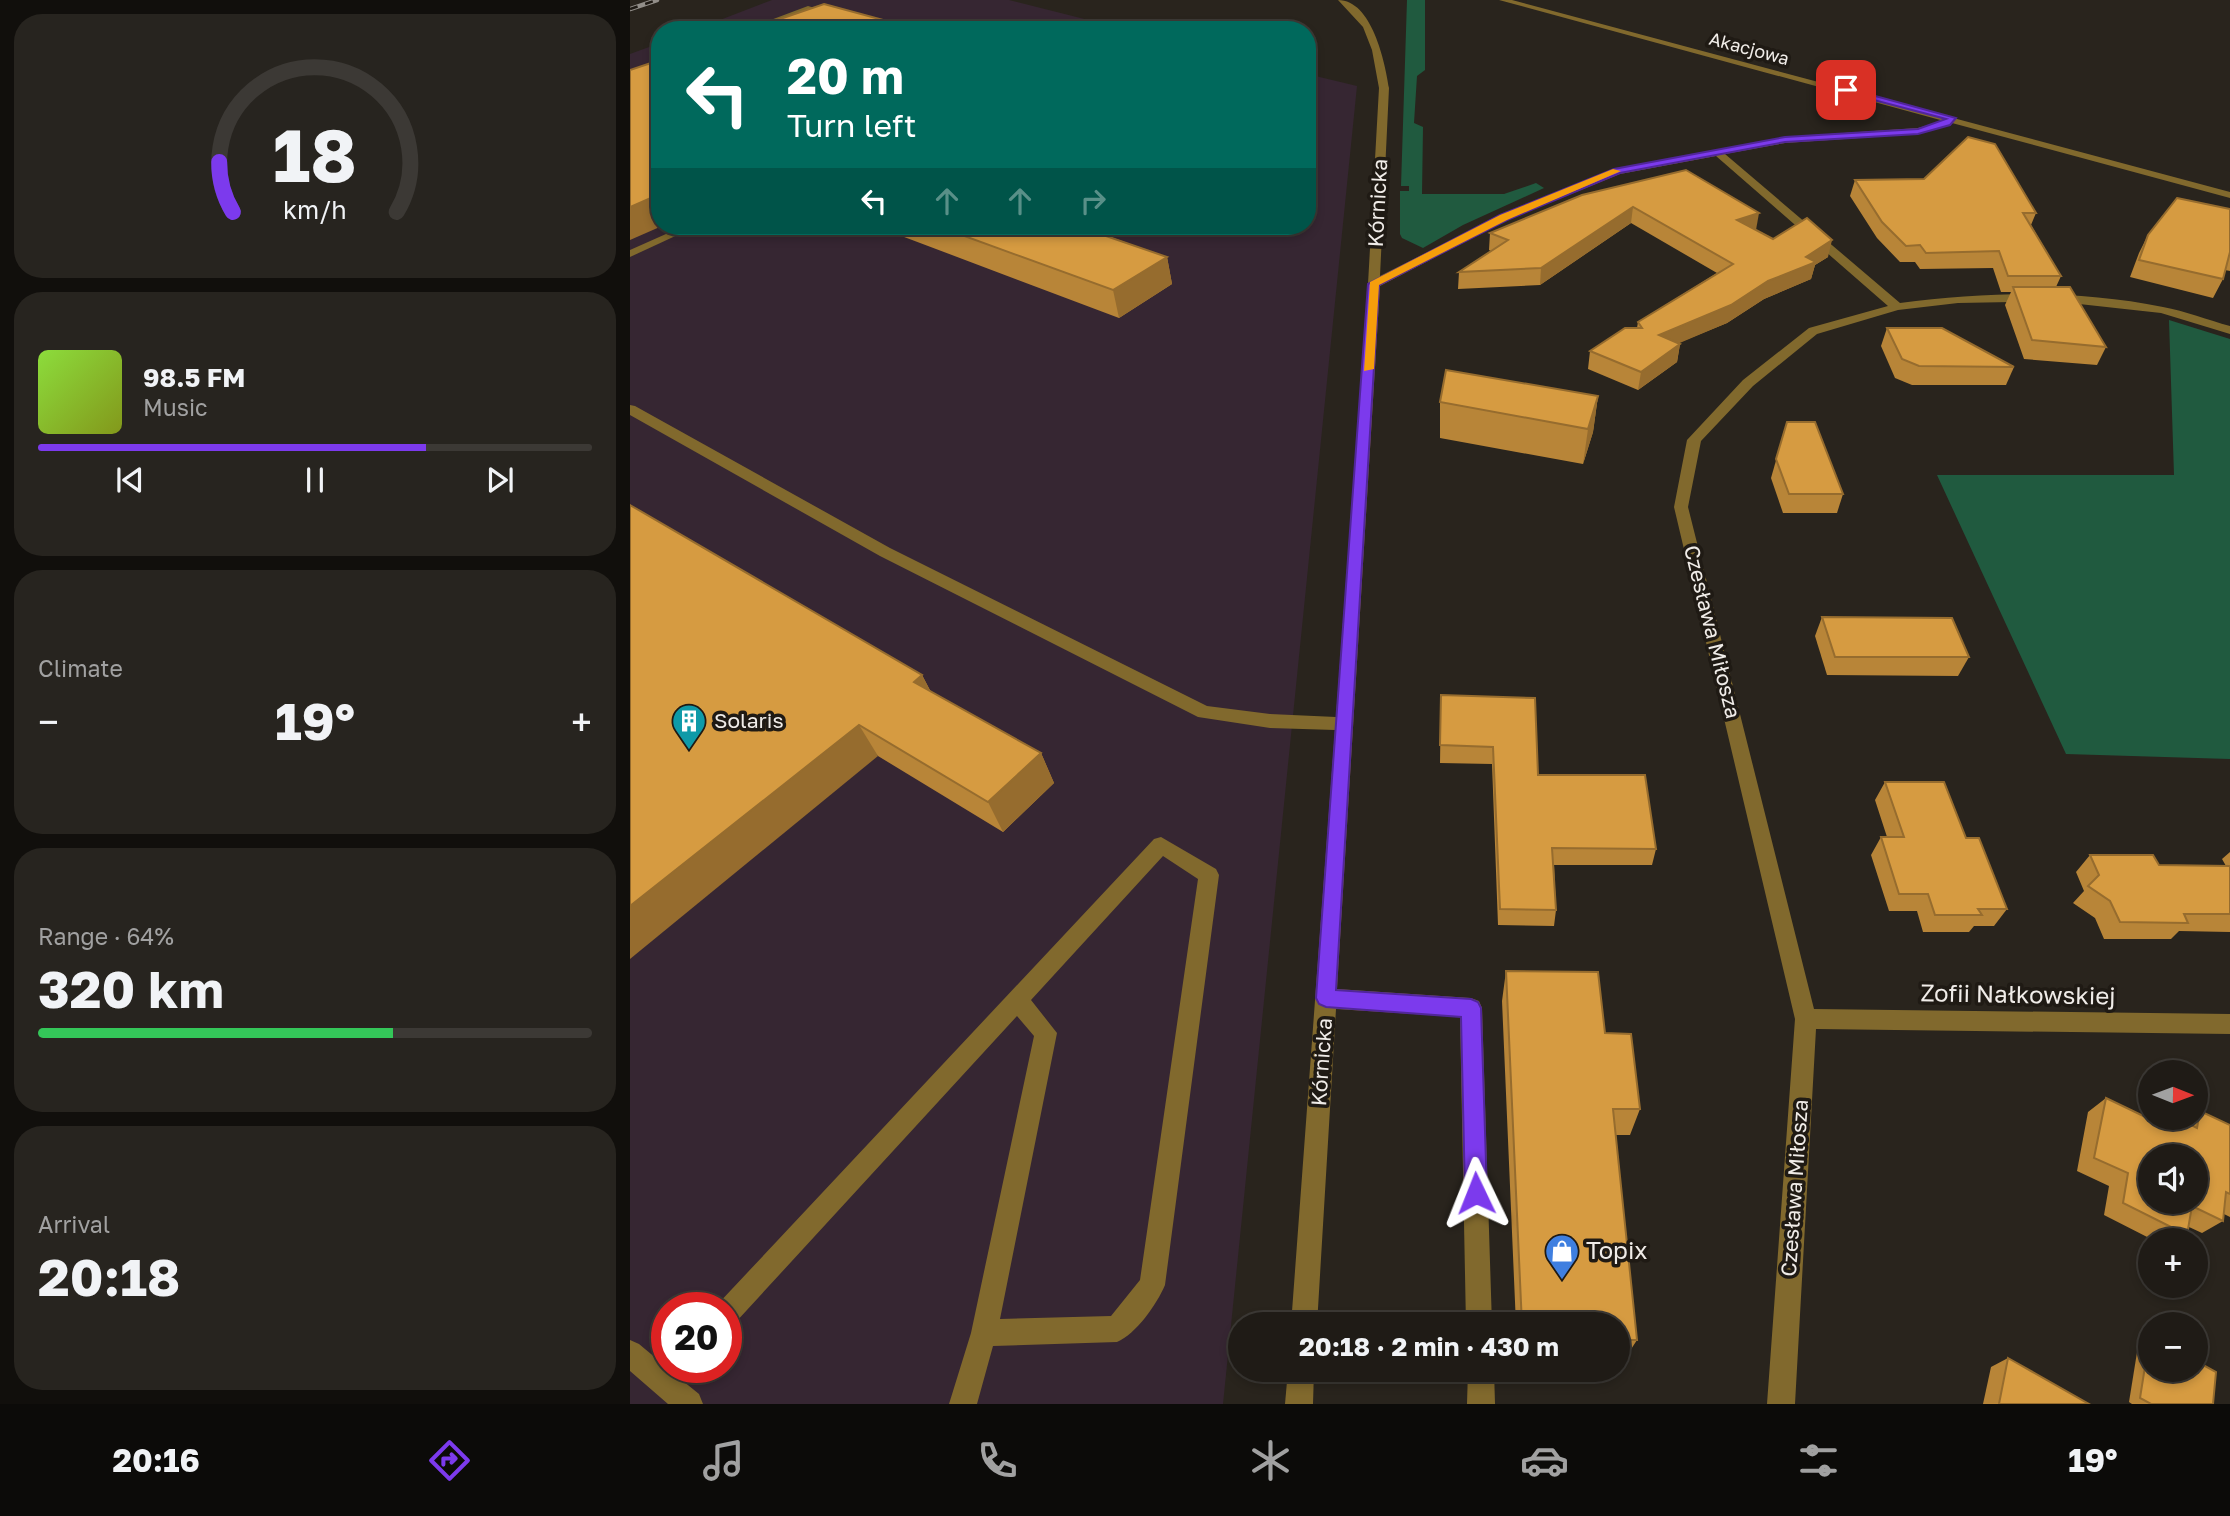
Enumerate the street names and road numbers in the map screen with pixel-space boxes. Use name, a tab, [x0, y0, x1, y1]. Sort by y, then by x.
street label: Akacjowa	[1707, 27, 1792, 69]
street label: Kórnicka	[1362, 158, 1392, 248]
street label: Czesława Miłosza	[1679, 542, 1747, 721]
street label: Zofii Nałkowskiej	[1920, 977, 2116, 1010]
street label: Kórnicka	[1305, 1017, 1337, 1107]
street label: Czesława Miłosza	[1775, 1098, 1813, 1277]

